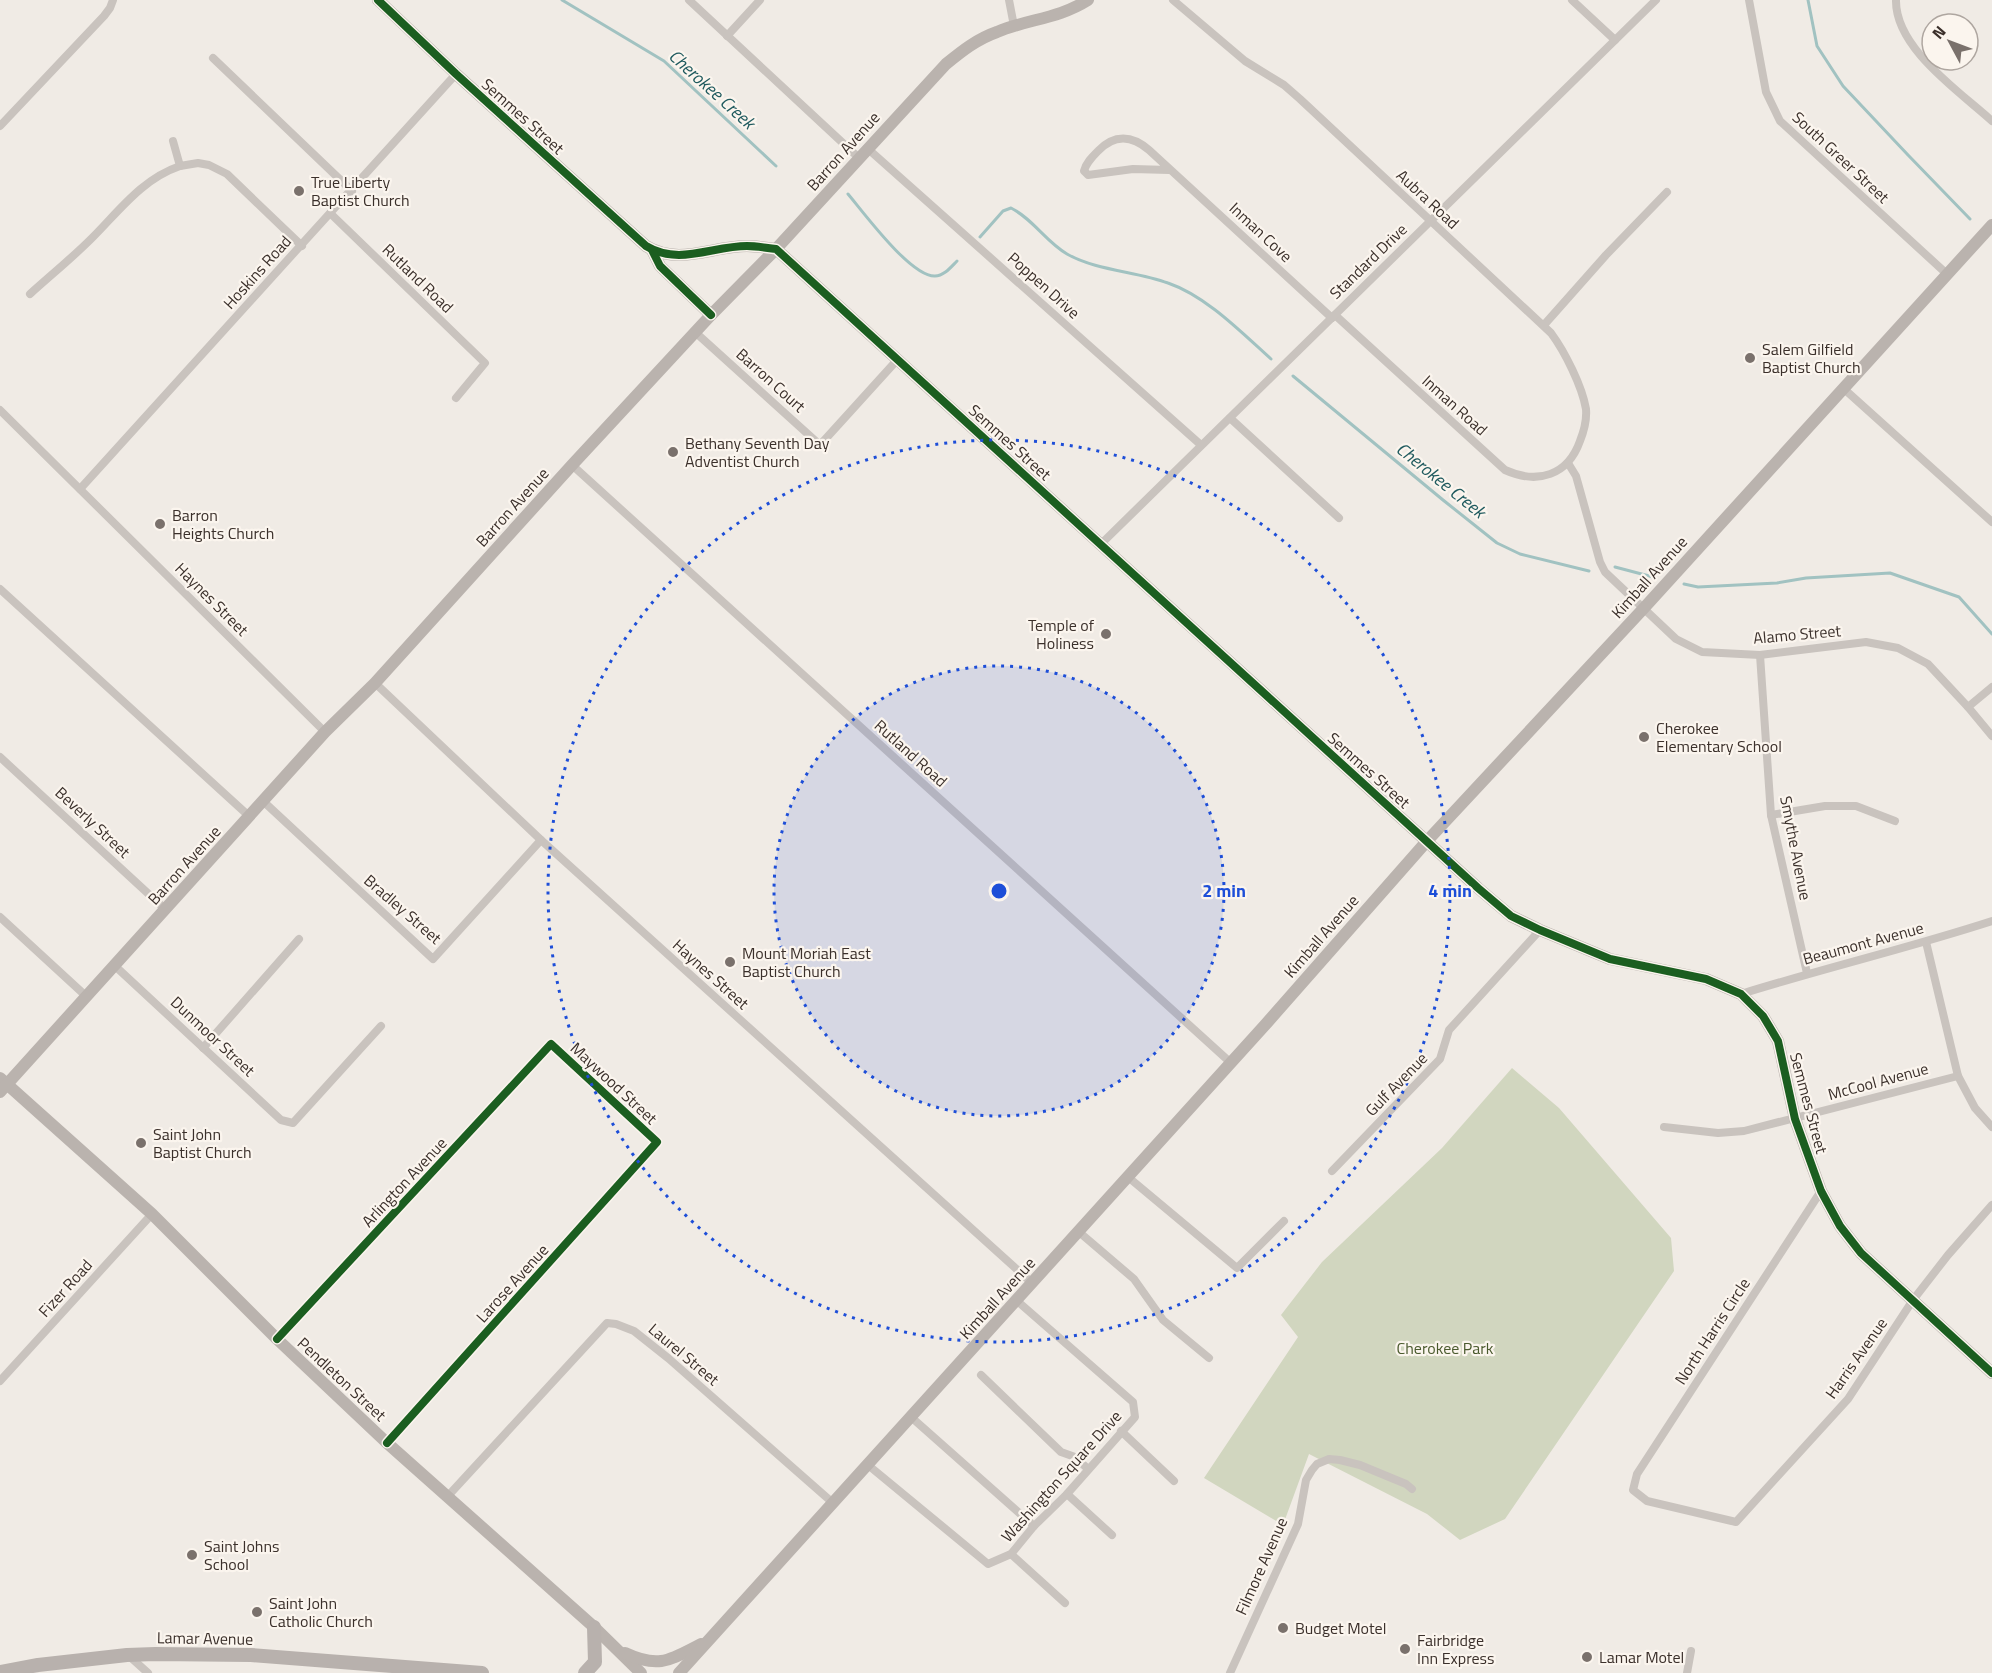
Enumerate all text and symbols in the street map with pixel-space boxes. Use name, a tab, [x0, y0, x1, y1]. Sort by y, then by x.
north arrow	[1920, 12, 1980, 72]
text: N	[1926, 20, 1951, 44]
water label: Cherokee Creek	[663, 43, 763, 137]
street label: Semmes Street	[476, 72, 570, 160]
street label: Barron Avenue	[801, 106, 885, 196]
street label: South Greer Street	[1787, 106, 1895, 209]
street label: Aubra Road	[1391, 164, 1465, 234]
place label: True Liberty Baptist Church	[311, 170, 410, 212]
marker: True Liberty Baptist Church	[292, 184, 306, 198]
street label: Inman Cove	[1224, 196, 1298, 268]
street label: Standard Drive	[1324, 218, 1412, 304]
street label: Hoskins Road	[217, 230, 297, 314]
street label: Rutland Road	[377, 238, 459, 318]
street label: Poppen Drive	[1003, 246, 1085, 324]
place label: Salem Gilfield Baptist Church	[1762, 337, 1861, 379]
street label: Barron Court	[731, 342, 811, 418]
marker: Salem Gilfield Baptist Church	[1743, 351, 1757, 365]
street label: Inman Road	[1417, 369, 1493, 441]
street label: Semmes Street	[963, 398, 1057, 486]
place label: Bethany Seventh Day Adventist Church	[685, 431, 830, 473]
water label: Cherokee Creek	[1390, 435, 1493, 526]
marker: Bethany Seventh Day Adventist Church	[666, 445, 680, 459]
street label: Barron Avenue	[470, 462, 554, 552]
place label: Barron Heights Church	[172, 503, 274, 545]
marker: Barron Heights Church	[153, 517, 167, 531]
street label: Kimball Avenue	[1605, 531, 1693, 623]
street label: Haynes Street	[170, 557, 254, 641]
place label: Temple of Holiness	[1028, 613, 1095, 655]
street label: Alamo Street	[1752, 618, 1842, 650]
marker: Temple of Holiness	[1099, 627, 1113, 641]
street label: Rutland Road	[869, 714, 953, 792]
place label: Cherokee Elementary School	[1656, 716, 1782, 758]
street label: Semmes Street	[1322, 726, 1416, 814]
marker: Cherokee Elementary School	[1637, 730, 1651, 744]
street label: Beverly Street	[50, 781, 136, 863]
street label: Smythe Avenue	[1774, 794, 1818, 902]
street label: Barron Avenue	[142, 820, 226, 910]
street label: Bradley Street	[359, 868, 447, 950]
text: 2 min	[1202, 877, 1246, 904]
text: 4 min	[1428, 877, 1472, 904]
centre of rings	[989, 881, 1009, 901]
street label: Kimball Avenue	[1278, 889, 1364, 983]
street label: Beaumont Avenue	[1800, 915, 1926, 971]
street label: Haynes Street	[668, 933, 755, 1015]
place label: Mount Moriah East Baptist Church	[742, 941, 871, 983]
marker: Mount Moriah East Baptist Church	[723, 955, 737, 969]
street label: Dunmoor Street	[165, 990, 261, 1082]
street label: Maywood Street	[565, 1036, 663, 1130]
street label: Gulf Avenue	[1359, 1047, 1433, 1121]
street label: Semmes Street	[1784, 1050, 1834, 1157]
street label: McCool Avenue	[1825, 1056, 1931, 1106]
place label: Saint John Baptist Church	[153, 1122, 252, 1164]
street label: Arlington Avenue	[356, 1132, 452, 1232]
marker: Saint John Baptist Church	[134, 1136, 148, 1150]
street label: Larose Avenue	[470, 1238, 554, 1328]
street label: Kimball Avenue	[953, 1252, 1041, 1344]
street label: Fizer Road	[32, 1254, 98, 1322]
street label: North Harris Circle	[1668, 1273, 1756, 1389]
street label: Harris Avenue	[1819, 1312, 1893, 1404]
street label: Laurel Street	[643, 1317, 725, 1391]
street label: Pendleton Street	[292, 1331, 392, 1427]
park label: Cherokee Park	[1397, 1336, 1494, 1360]
street label: Washington Square Drive	[995, 1405, 1127, 1547]
street label: Filmore Avenue	[1229, 1513, 1293, 1619]
place label: Saint Johns School	[204, 1534, 280, 1576]
marker: Saint Johns School	[185, 1548, 199, 1562]
place label: Saint John Catholic Church	[269, 1591, 373, 1633]
marker: Saint John Catholic Church	[250, 1605, 264, 1619]
place label: Budget Motel	[1295, 1616, 1386, 1640]
marker: Budget Motel	[1276, 1621, 1290, 1635]
street label: Lamar Avenue	[157, 1625, 253, 1651]
place label: Fairbridge Inn Express	[1417, 1628, 1495, 1670]
marker: Fairbridge Inn Express	[1398, 1642, 1412, 1656]
place label: Lamar Motel	[1599, 1645, 1684, 1669]
marker: Lamar Motel	[1580, 1650, 1594, 1664]

